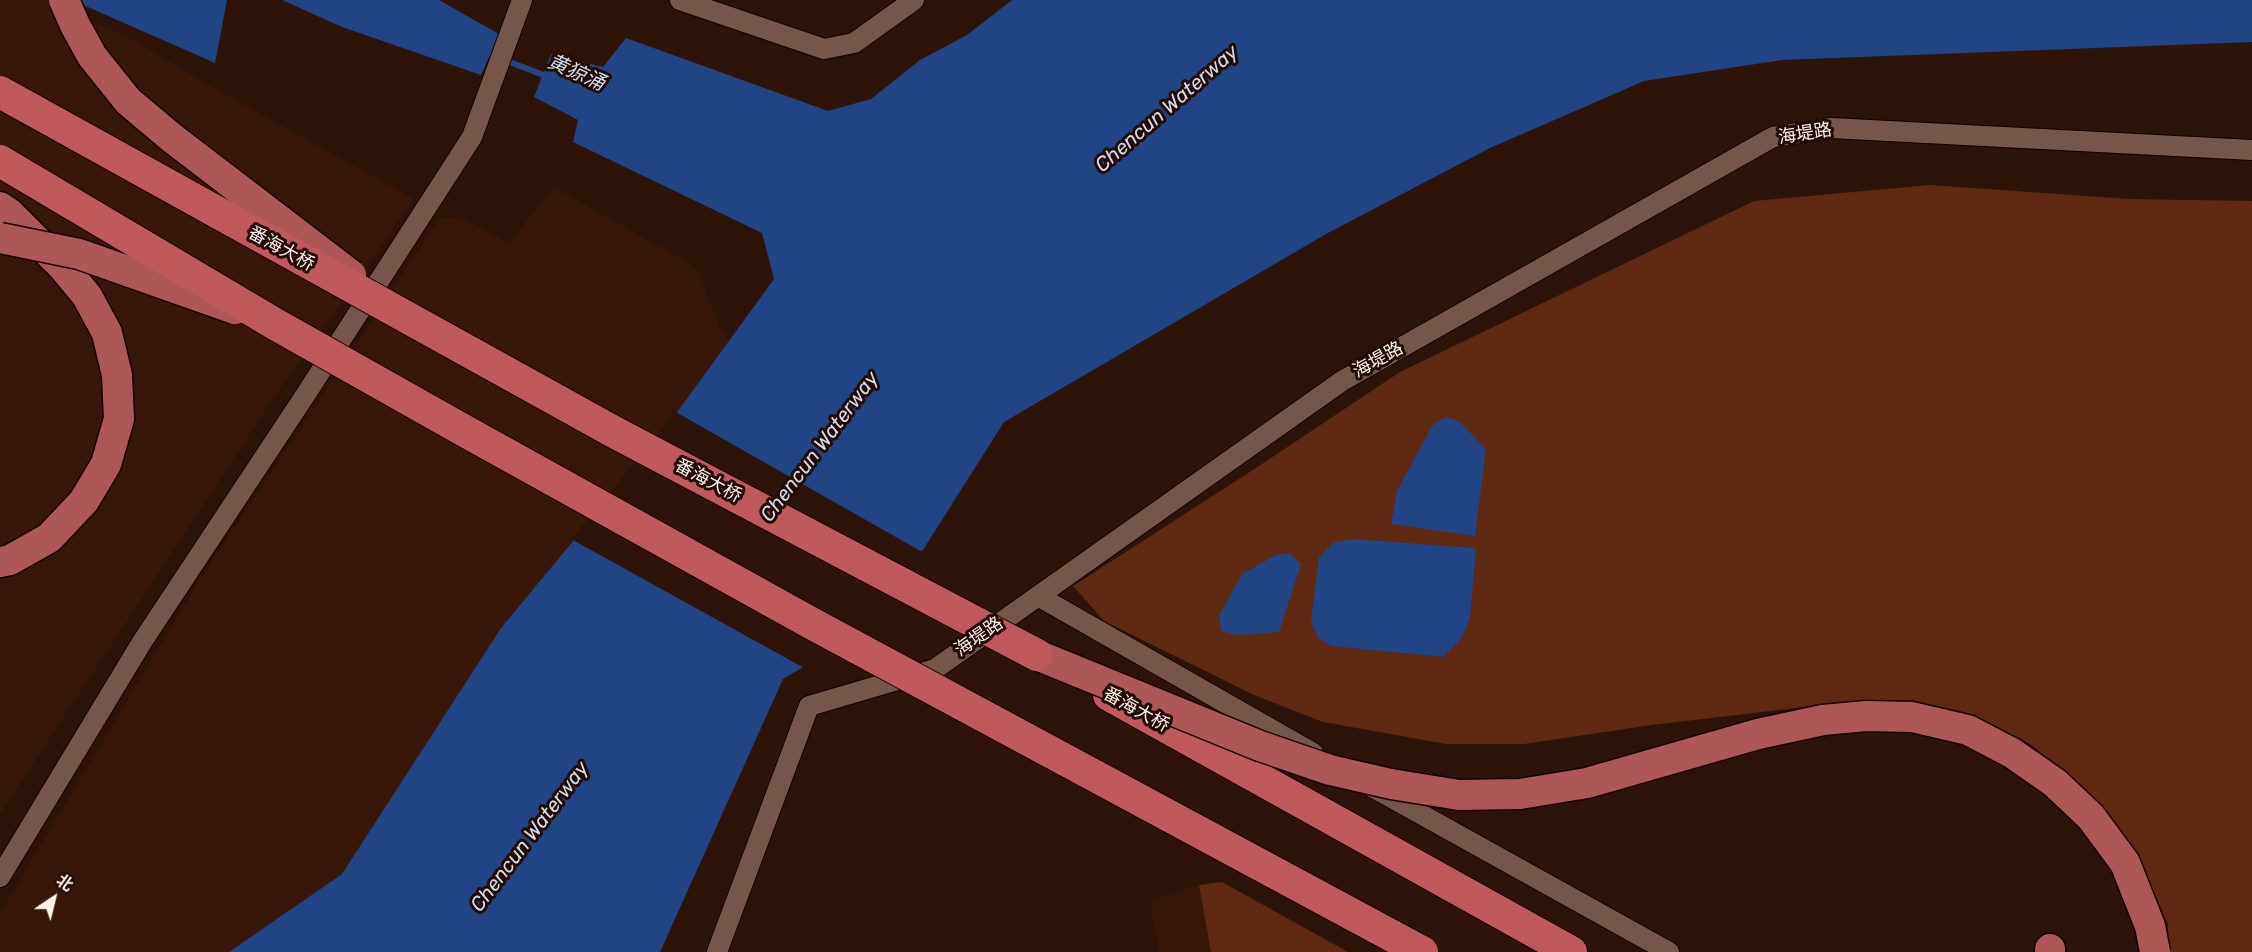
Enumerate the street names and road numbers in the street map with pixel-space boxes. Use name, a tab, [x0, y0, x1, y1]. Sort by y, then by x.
street label: 海堤路	[1777, 119, 1833, 149]
street label: 番海大桥	[244, 222, 318, 276]
street label: 海堤路	[1349, 337, 1407, 383]
street label: 番海大桥	[671, 455, 745, 507]
street label: 海堤路	[951, 613, 1007, 661]
street label: 番海大桥	[1099, 683, 1173, 737]

